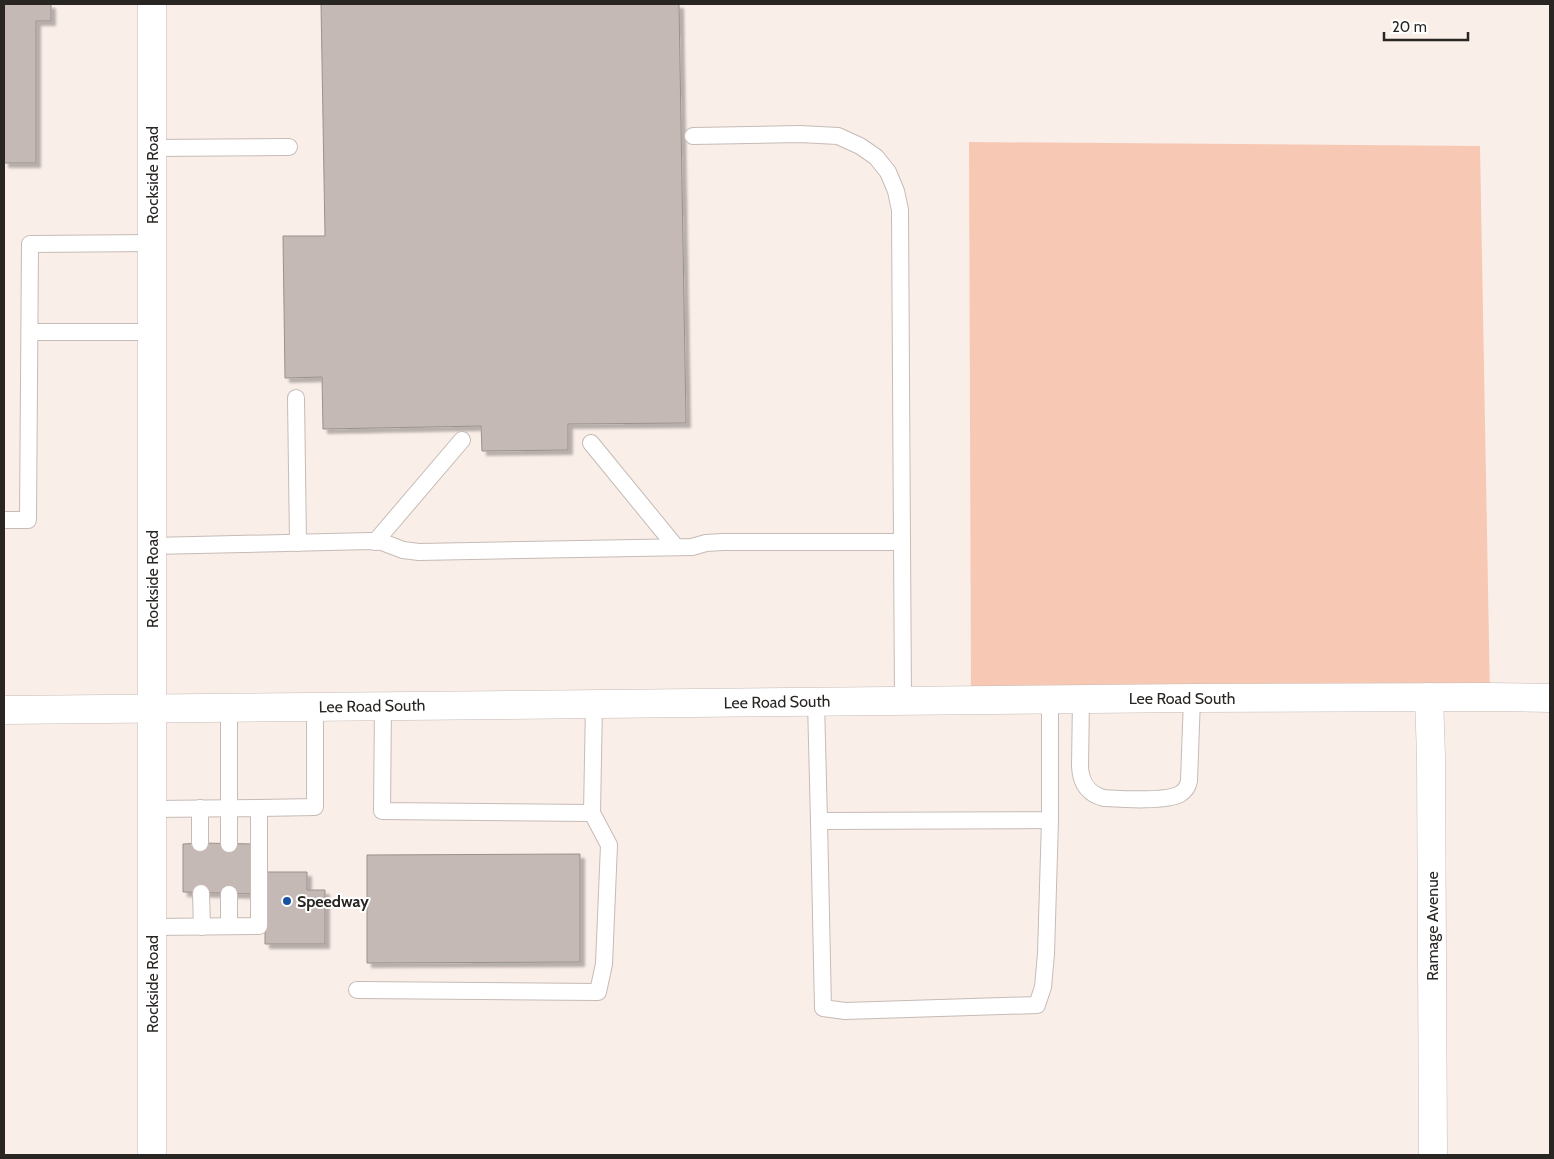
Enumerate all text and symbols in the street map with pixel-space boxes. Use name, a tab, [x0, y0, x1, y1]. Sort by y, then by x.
scale bar	[1384, 10, 1468, 42]
text: 20 m	[1392, 18, 1427, 36]
street label: Rockside Road	[143, 126, 162, 224]
street label: Rockside Road	[143, 530, 162, 628]
street label: Lee Road South	[1129, 689, 1235, 708]
street label: Lee Road South	[723, 692, 831, 712]
street label: Lee Road South	[318, 696, 426, 716]
street label: Ramage Avenue	[1423, 871, 1442, 981]
place label: Speedway	[297, 892, 369, 911]
marker: Speedway	[281, 895, 293, 907]
street label: Rockside Road	[143, 935, 162, 1033]

